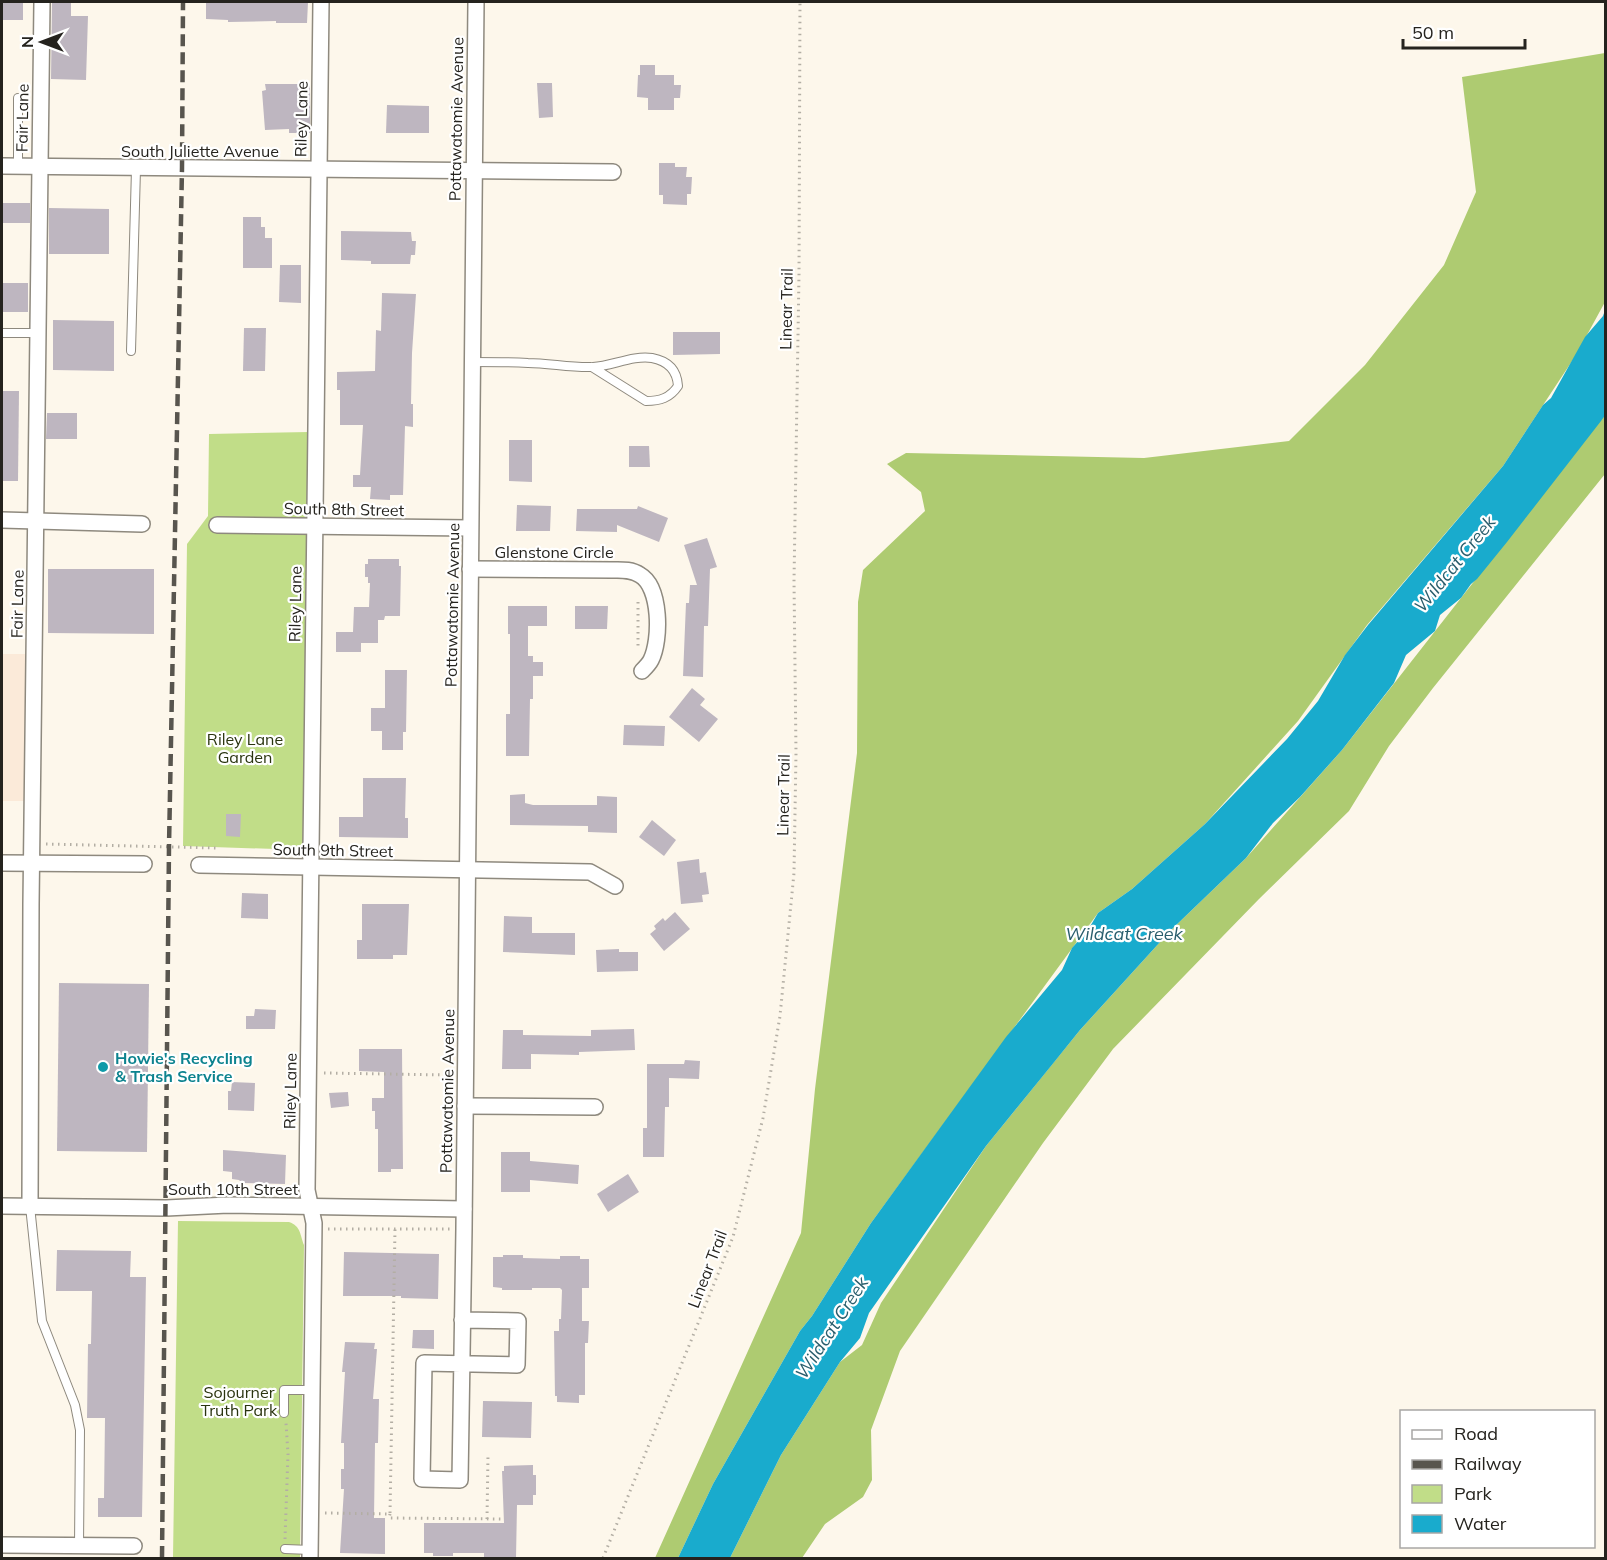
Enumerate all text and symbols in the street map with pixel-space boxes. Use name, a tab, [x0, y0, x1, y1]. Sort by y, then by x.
north arrow	[12, 12, 72, 72]
scale bar	[1403, 12, 1524, 50]
text: 50 m	[1412, 21, 1454, 44]
text: N	[17, 36, 37, 48]
street label: Pottawatomie Avenue	[445, 37, 467, 201]
street label: Riley Lane	[290, 81, 312, 157]
street label: Fair Lane	[11, 84, 33, 152]
street label: South Juliette Avenue	[121, 141, 279, 161]
street label: Linear Trail	[775, 268, 797, 350]
street label: South 8th Street	[284, 498, 405, 520]
water label: Wildcat Creek	[1409, 510, 1501, 617]
street label: Pottawatomie Avenue	[441, 523, 463, 687]
street label: Glenstone Circle	[494, 542, 614, 562]
street label: Riley Lane	[284, 566, 306, 642]
street label: Fair Lane	[6, 570, 28, 638]
park label: Riley Lane Garden	[207, 729, 283, 767]
street label: Linear Trail	[772, 754, 794, 836]
street label: South 9th Street	[273, 839, 394, 861]
water label: Wildcat Creek	[1065, 922, 1184, 945]
street label: Pottawatomie Avenue	[436, 1009, 458, 1173]
place label: Howie's Recycling & Trash Service	[115, 1048, 253, 1086]
street label: Riley Lane	[279, 1053, 301, 1129]
marker: Howie's Recycling & Trash Service	[96, 1060, 110, 1074]
street label: South 10th Street	[168, 1179, 298, 1199]
street label: Linear Trail	[683, 1227, 731, 1311]
water label: Wildcat Creek	[790, 1272, 874, 1383]
park label: Sojourner Truth Park	[201, 1382, 278, 1420]
legend	[1400, 1410, 1595, 1548]
text: Road	[1454, 1422, 1498, 1445]
text: Railway	[1454, 1452, 1522, 1475]
text: Park	[1454, 1482, 1493, 1505]
text: Water	[1454, 1512, 1507, 1535]

